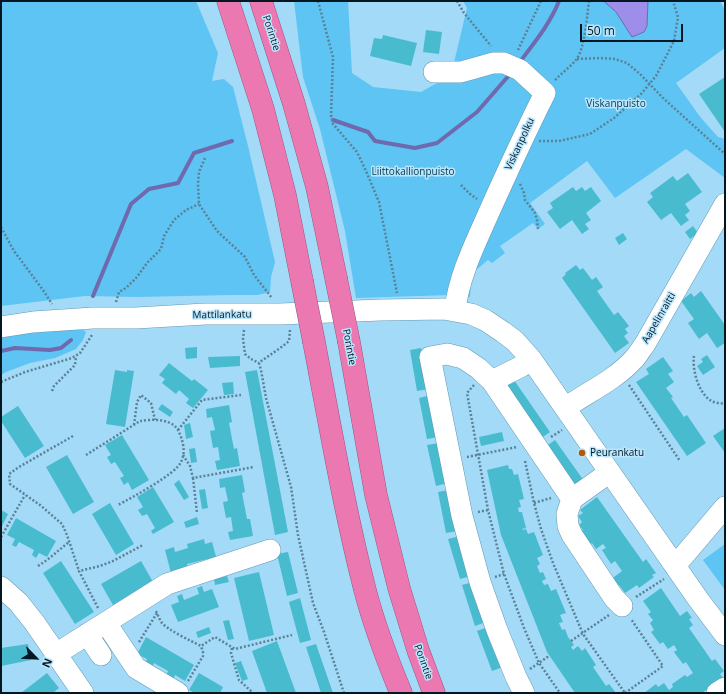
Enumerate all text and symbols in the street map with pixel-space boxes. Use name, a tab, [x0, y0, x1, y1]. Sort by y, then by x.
street label: Porintie	[260, 14, 282, 52]
scale bar	[582, 16, 685, 42]
text: 50 m	[587, 22, 615, 39]
park label: Viskanpuisto	[586, 98, 646, 110]
street label: Viskanpolku	[503, 116, 537, 172]
park label: Liittokallionpuisto	[371, 166, 455, 178]
street label: Aapelinraitti	[640, 290, 678, 346]
street label: Mattilankatu	[192, 308, 252, 322]
street label: Porintie	[340, 328, 358, 366]
place label: Peurankatu	[590, 447, 644, 459]
marker: Peurankatu	[577, 448, 587, 458]
north arrow	[16, 638, 56, 678]
street label: Porintie	[411, 643, 435, 681]
text: N	[39, 656, 56, 670]

